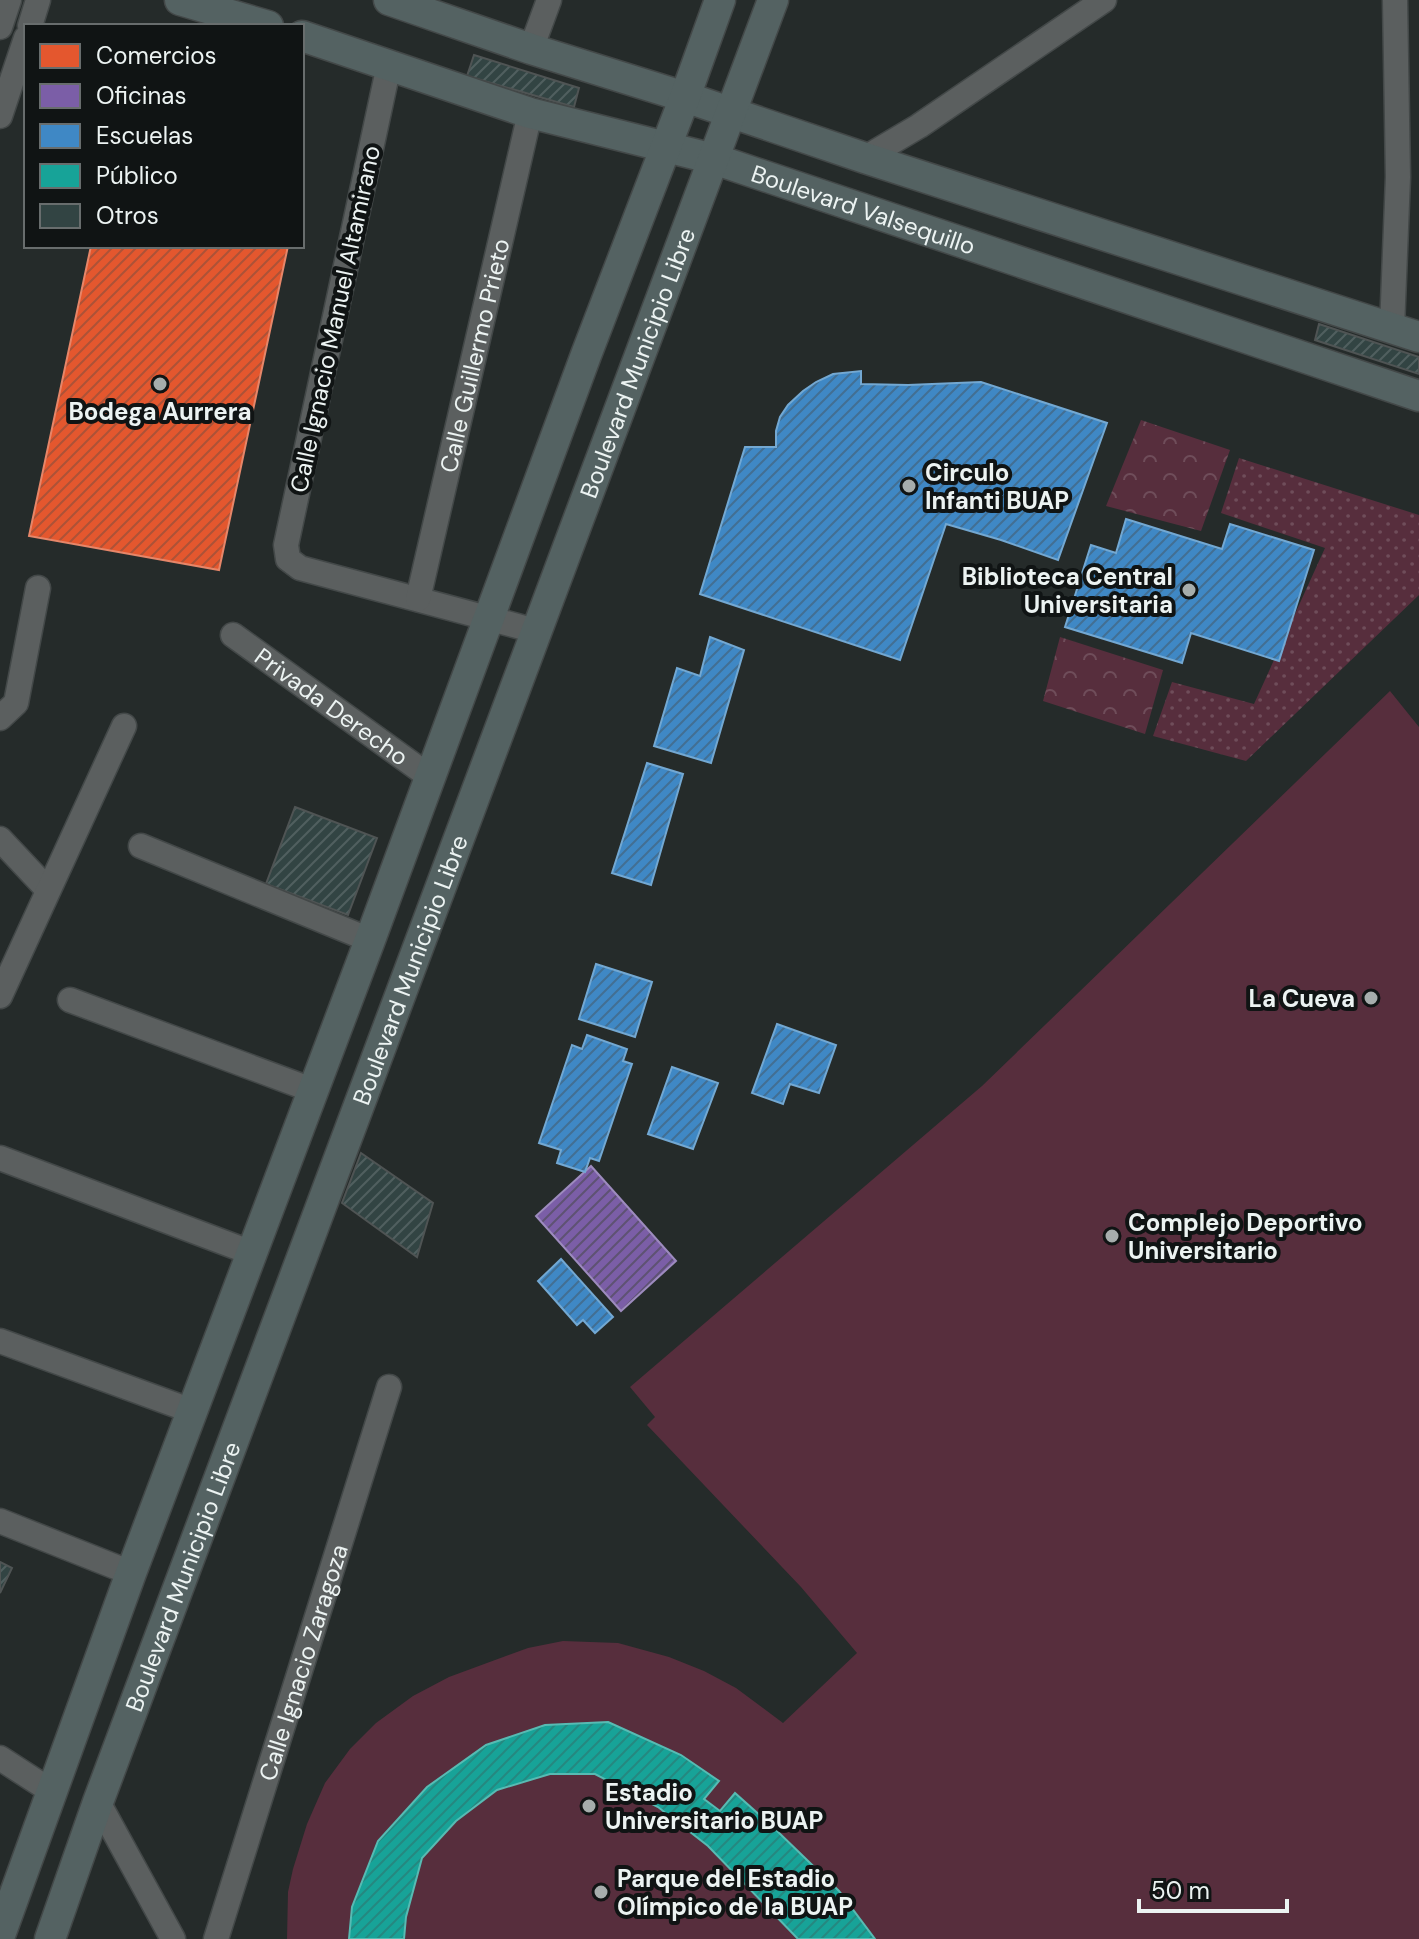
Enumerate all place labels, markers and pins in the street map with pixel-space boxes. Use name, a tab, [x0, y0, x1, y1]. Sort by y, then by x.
marker: Bodega Aurrera	[151, 375, 169, 393]
place label: Bodega Aurrera	[68, 396, 252, 427]
place label: Circulo Infanti BUAP	[925, 457, 1069, 516]
marker: Circulo Infanti BUAP	[900, 477, 918, 495]
place label: Biblioteca Central Universitaria	[962, 561, 1173, 620]
marker: Biblioteca Central Universitaria	[1180, 581, 1198, 599]
place label: La Cueva	[1249, 983, 1355, 1014]
marker: La Cueva	[1362, 989, 1380, 1007]
place label: Complejo Deportivo Universitario	[1128, 1207, 1363, 1266]
marker: Complejo Deportivo Universitario	[1103, 1227, 1121, 1245]
place label: Estadio Universitario BUAP	[605, 1777, 823, 1836]
marker: Estadio Universitario BUAP	[580, 1797, 598, 1815]
place label: Parque del Estadio Olímpico de la BUAP	[617, 1863, 853, 1922]
marker: Parque del Estadio Olímpico de la BUAP	[592, 1883, 610, 1901]

